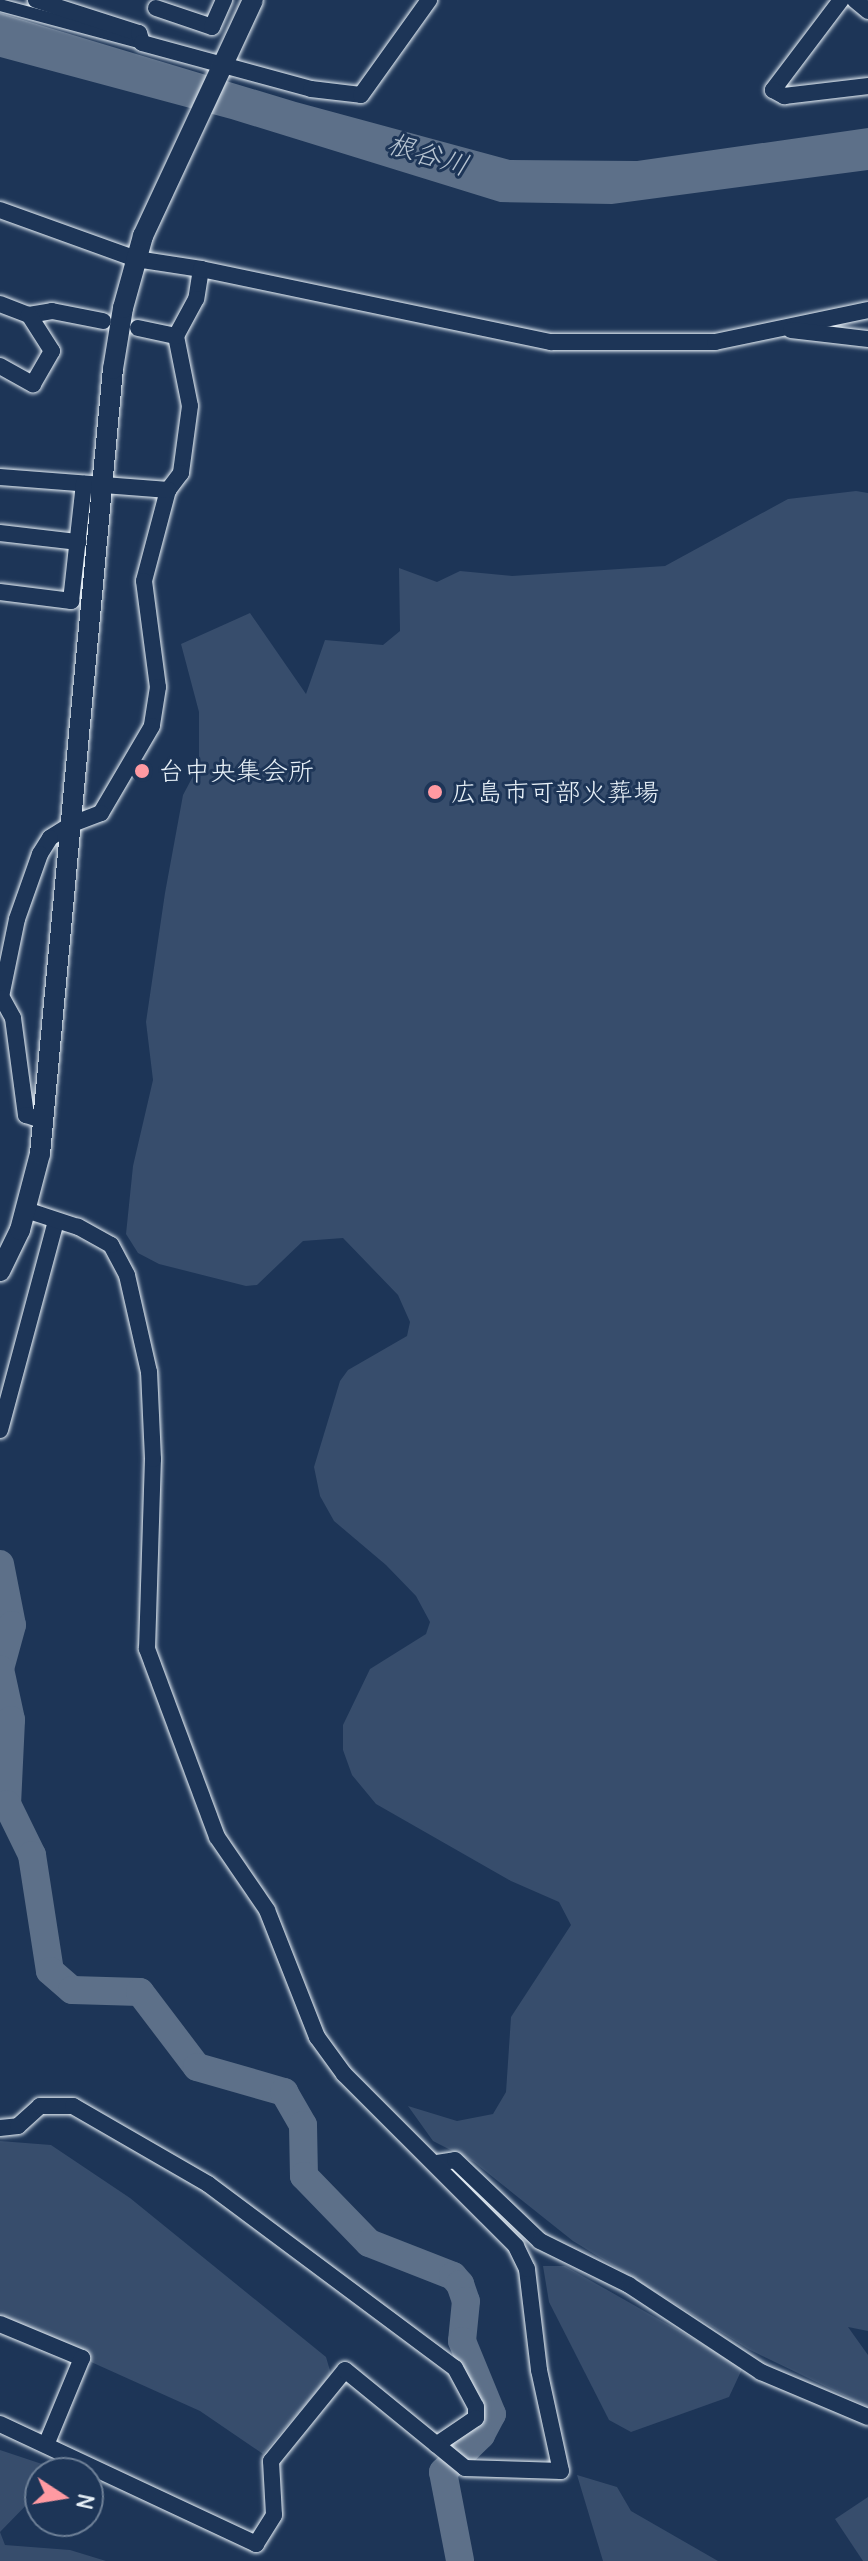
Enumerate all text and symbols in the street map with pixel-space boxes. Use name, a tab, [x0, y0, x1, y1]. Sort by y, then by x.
water label: 根谷川	[383, 126, 473, 182]
place label: 台中央集会所	[158, 755, 314, 787]
marker: 台中央集会所	[133, 762, 151, 780]
place label: 広島市可部火葬場	[451, 776, 659, 808]
marker: 広島市可部火葬場	[426, 783, 444, 801]
north arrow	[24, 2457, 104, 2537]
text: N	[70, 2491, 101, 2512]

